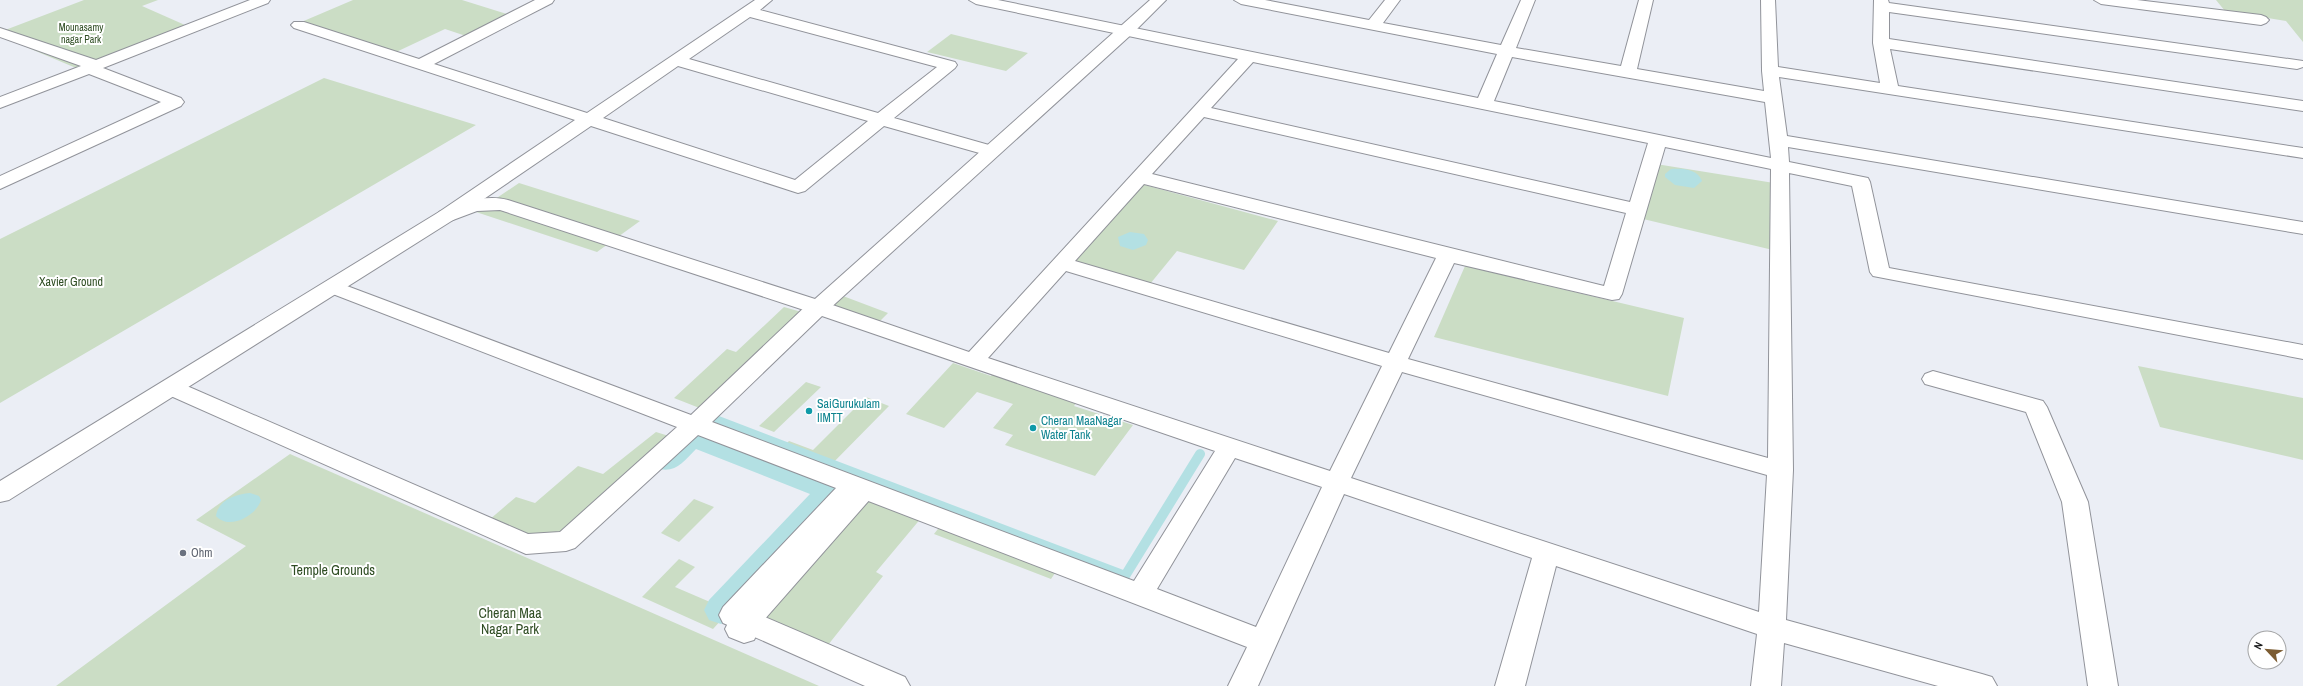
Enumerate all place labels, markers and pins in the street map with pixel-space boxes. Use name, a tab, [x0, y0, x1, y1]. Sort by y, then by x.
place label: SaiGurukulam IIMTT	[817, 396, 880, 426]
marker: SaiGurukulam IIMTT	[804, 406, 814, 416]
place label: Cheran MaaNagar Water Tank	[1041, 413, 1123, 443]
marker: Cheran MaaNagar Water Tank	[1028, 423, 1038, 433]
place label: Ohm	[191, 545, 212, 561]
marker: Ohm	[178, 548, 188, 558]

